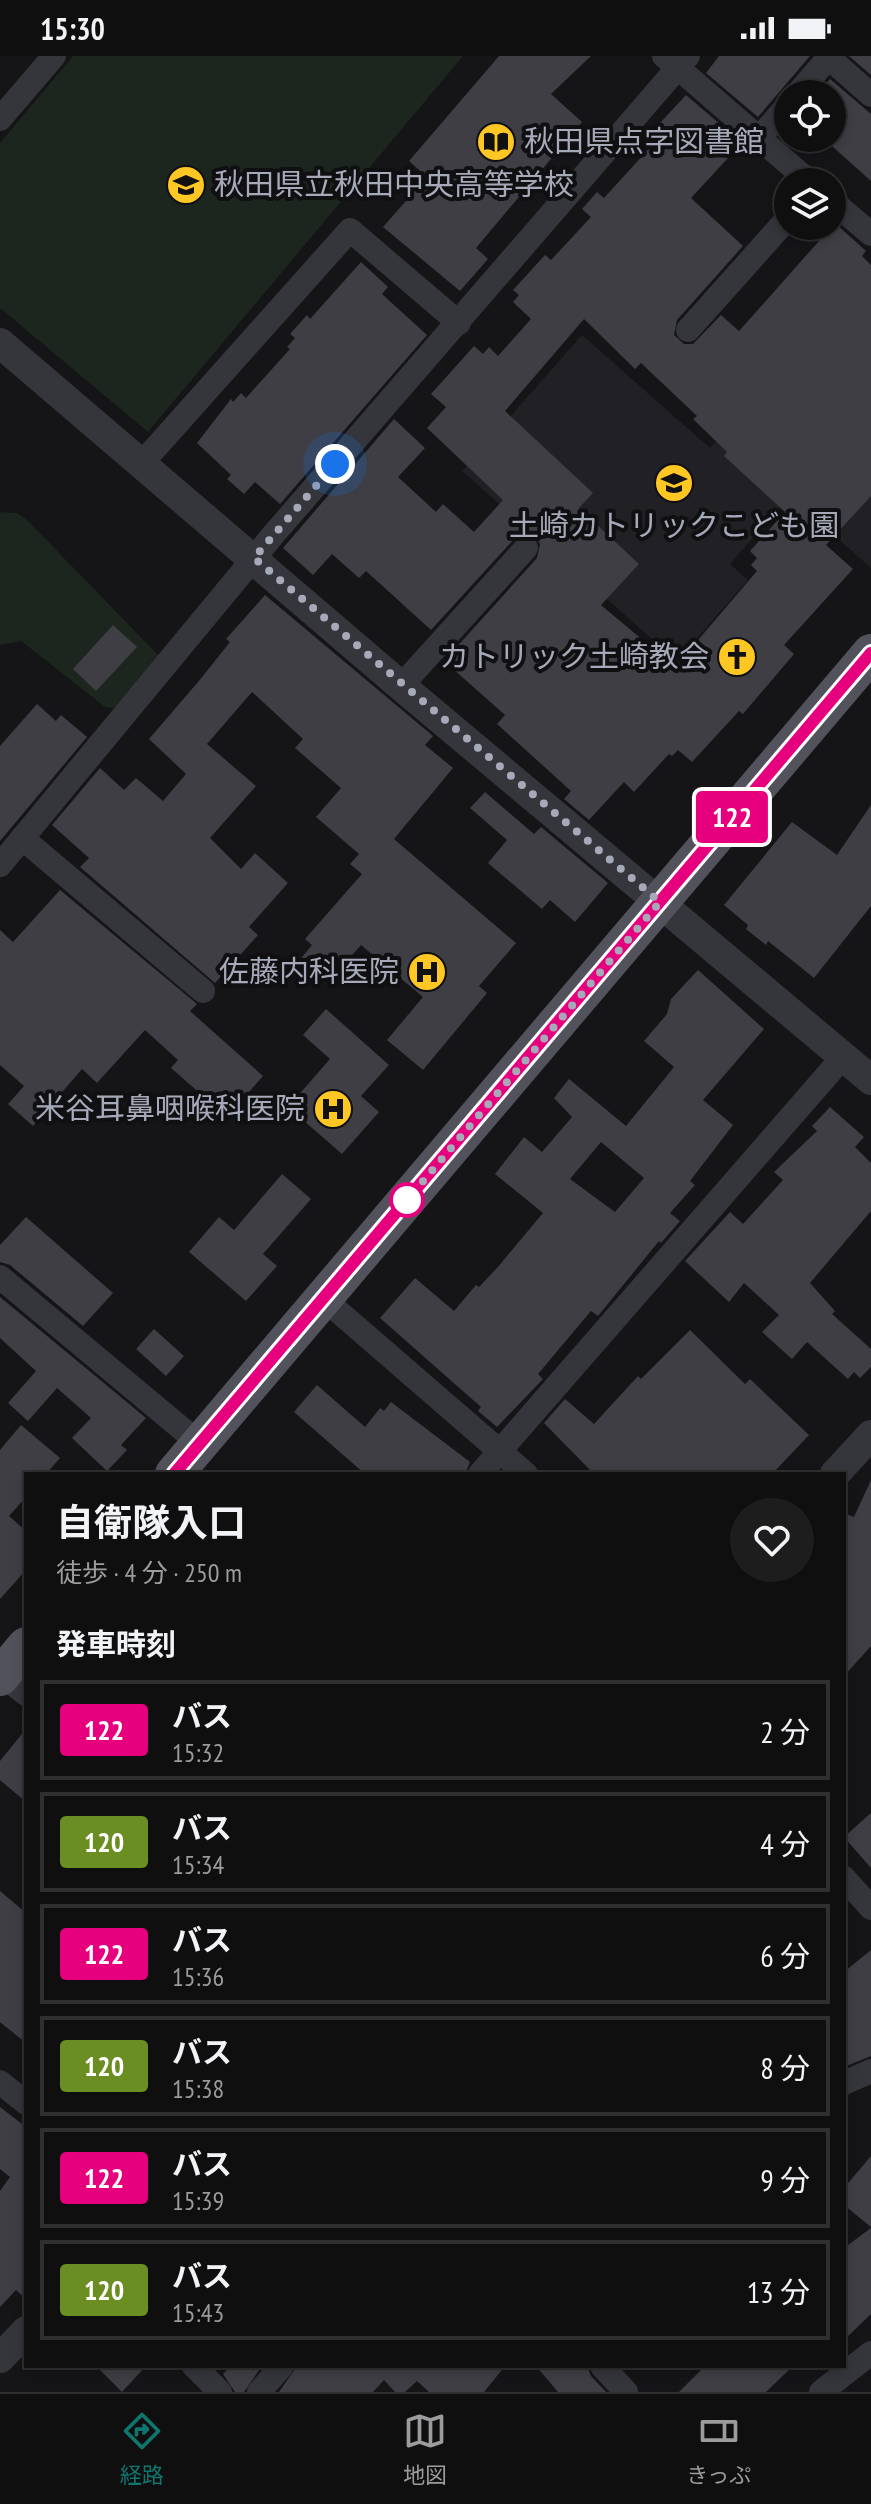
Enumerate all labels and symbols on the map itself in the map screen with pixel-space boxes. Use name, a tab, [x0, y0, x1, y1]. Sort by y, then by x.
library icon: 秋田県点字図書館	[475, 121, 517, 163]
place label: 秋田県点字図書館	[524, 121, 764, 160]
school or university icon: 秋田県立秋田中央高等学校	[165, 164, 207, 206]
place label: 秋田県立秋田中央高等学校	[214, 164, 574, 203]
your location	[315, 444, 355, 484]
school or university icon: 土崎カトリックこども園	[653, 462, 695, 504]
place label: 土崎カトリックこども園	[509, 505, 839, 544]
place label: カトリック土崎教会	[439, 636, 709, 675]
church icon: カトリック土崎教会	[716, 636, 758, 678]
line badge: 122	[686, 791, 778, 843]
place label: 佐藤内科医院	[219, 951, 399, 990]
hospital icon: 佐藤内科医院	[406, 951, 448, 993]
place label: 米谷耳鼻咽喉科医院	[35, 1088, 305, 1127]
hospital icon: 米谷耳鼻咽喉科医院	[312, 1088, 354, 1130]
unlabelled marker	[390, 1183, 424, 1217]

